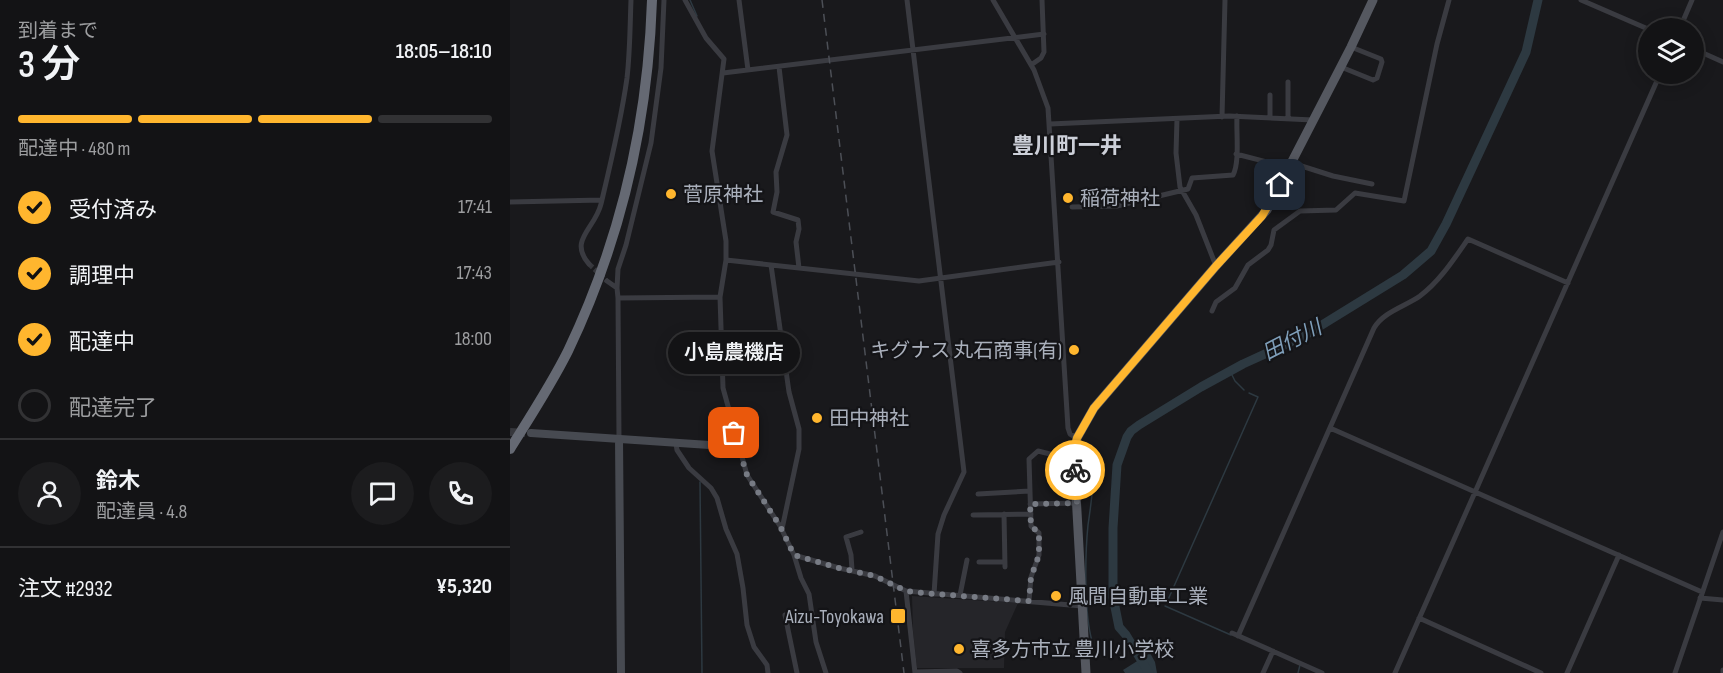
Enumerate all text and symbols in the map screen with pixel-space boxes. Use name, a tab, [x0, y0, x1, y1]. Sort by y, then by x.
map controls	[1638, 18, 1704, 84]
button: layers	[1638, 18, 1704, 84]
text: 到着まで	[18, 19, 98, 43]
text: 18:05–18:10	[396, 38, 492, 65]
text: 3 分	[18, 42, 80, 89]
district label: 豊川町一井	[1012, 133, 1122, 160]
text: 配達中 · 480 m	[18, 137, 130, 161]
pin	[1254, 159, 1305, 210]
icon: home	[1263, 168, 1296, 201]
place label: 菅原神社	[683, 183, 763, 207]
marker: 菅原神社	[664, 187, 678, 201]
place label: 稲荷神社	[1080, 187, 1160, 211]
icon: check	[18, 191, 51, 224]
marker: 稲荷神社	[1061, 191, 1075, 205]
text: 17:41	[458, 195, 492, 219]
text: 受付済み	[69, 197, 157, 224]
icon: check	[18, 257, 51, 290]
text: 17:43	[457, 261, 492, 285]
text: 調理中	[69, 263, 135, 290]
water label: 田付川	[1258, 314, 1328, 366]
icon: check	[18, 323, 51, 356]
text: 18:00	[455, 327, 492, 351]
text: 配達中	[69, 329, 135, 356]
callout: 小島農機店	[668, 331, 800, 373]
place label: キグナス 丸石商事(有)	[870, 339, 1062, 363]
text: 小島農機店	[684, 341, 784, 365]
marker: キグナス 丸石商事(有)	[1067, 343, 1081, 357]
text: 配達完了	[69, 395, 157, 422]
pin	[708, 407, 759, 458]
place label: 田中神社	[829, 407, 909, 431]
marker: 田中神社	[810, 411, 824, 425]
icon: bag	[717, 416, 750, 449]
courier	[1045, 440, 1105, 500]
icon: bike	[1059, 454, 1092, 487]
button: person	[18, 462, 81, 525]
button: chat	[351, 462, 414, 525]
button: phone	[429, 462, 492, 525]
text: 鈴木	[96, 468, 140, 495]
text: 配達員 · 4.8	[96, 500, 187, 524]
text: ¥5,320	[436, 573, 492, 600]
text: 注文 #2932	[18, 576, 113, 603]
place label: 風間自動車工業	[1068, 585, 1208, 609]
marker: 風間自動車工業	[1049, 589, 1063, 603]
place label: Aizu-Toyokawa	[784, 605, 884, 629]
marker: Aizu-Toyokawa	[889, 607, 907, 625]
place label: 喜多方市立 豊川小学校	[971, 638, 1174, 662]
marker: 喜多方市立 豊川小学校	[952, 642, 966, 656]

